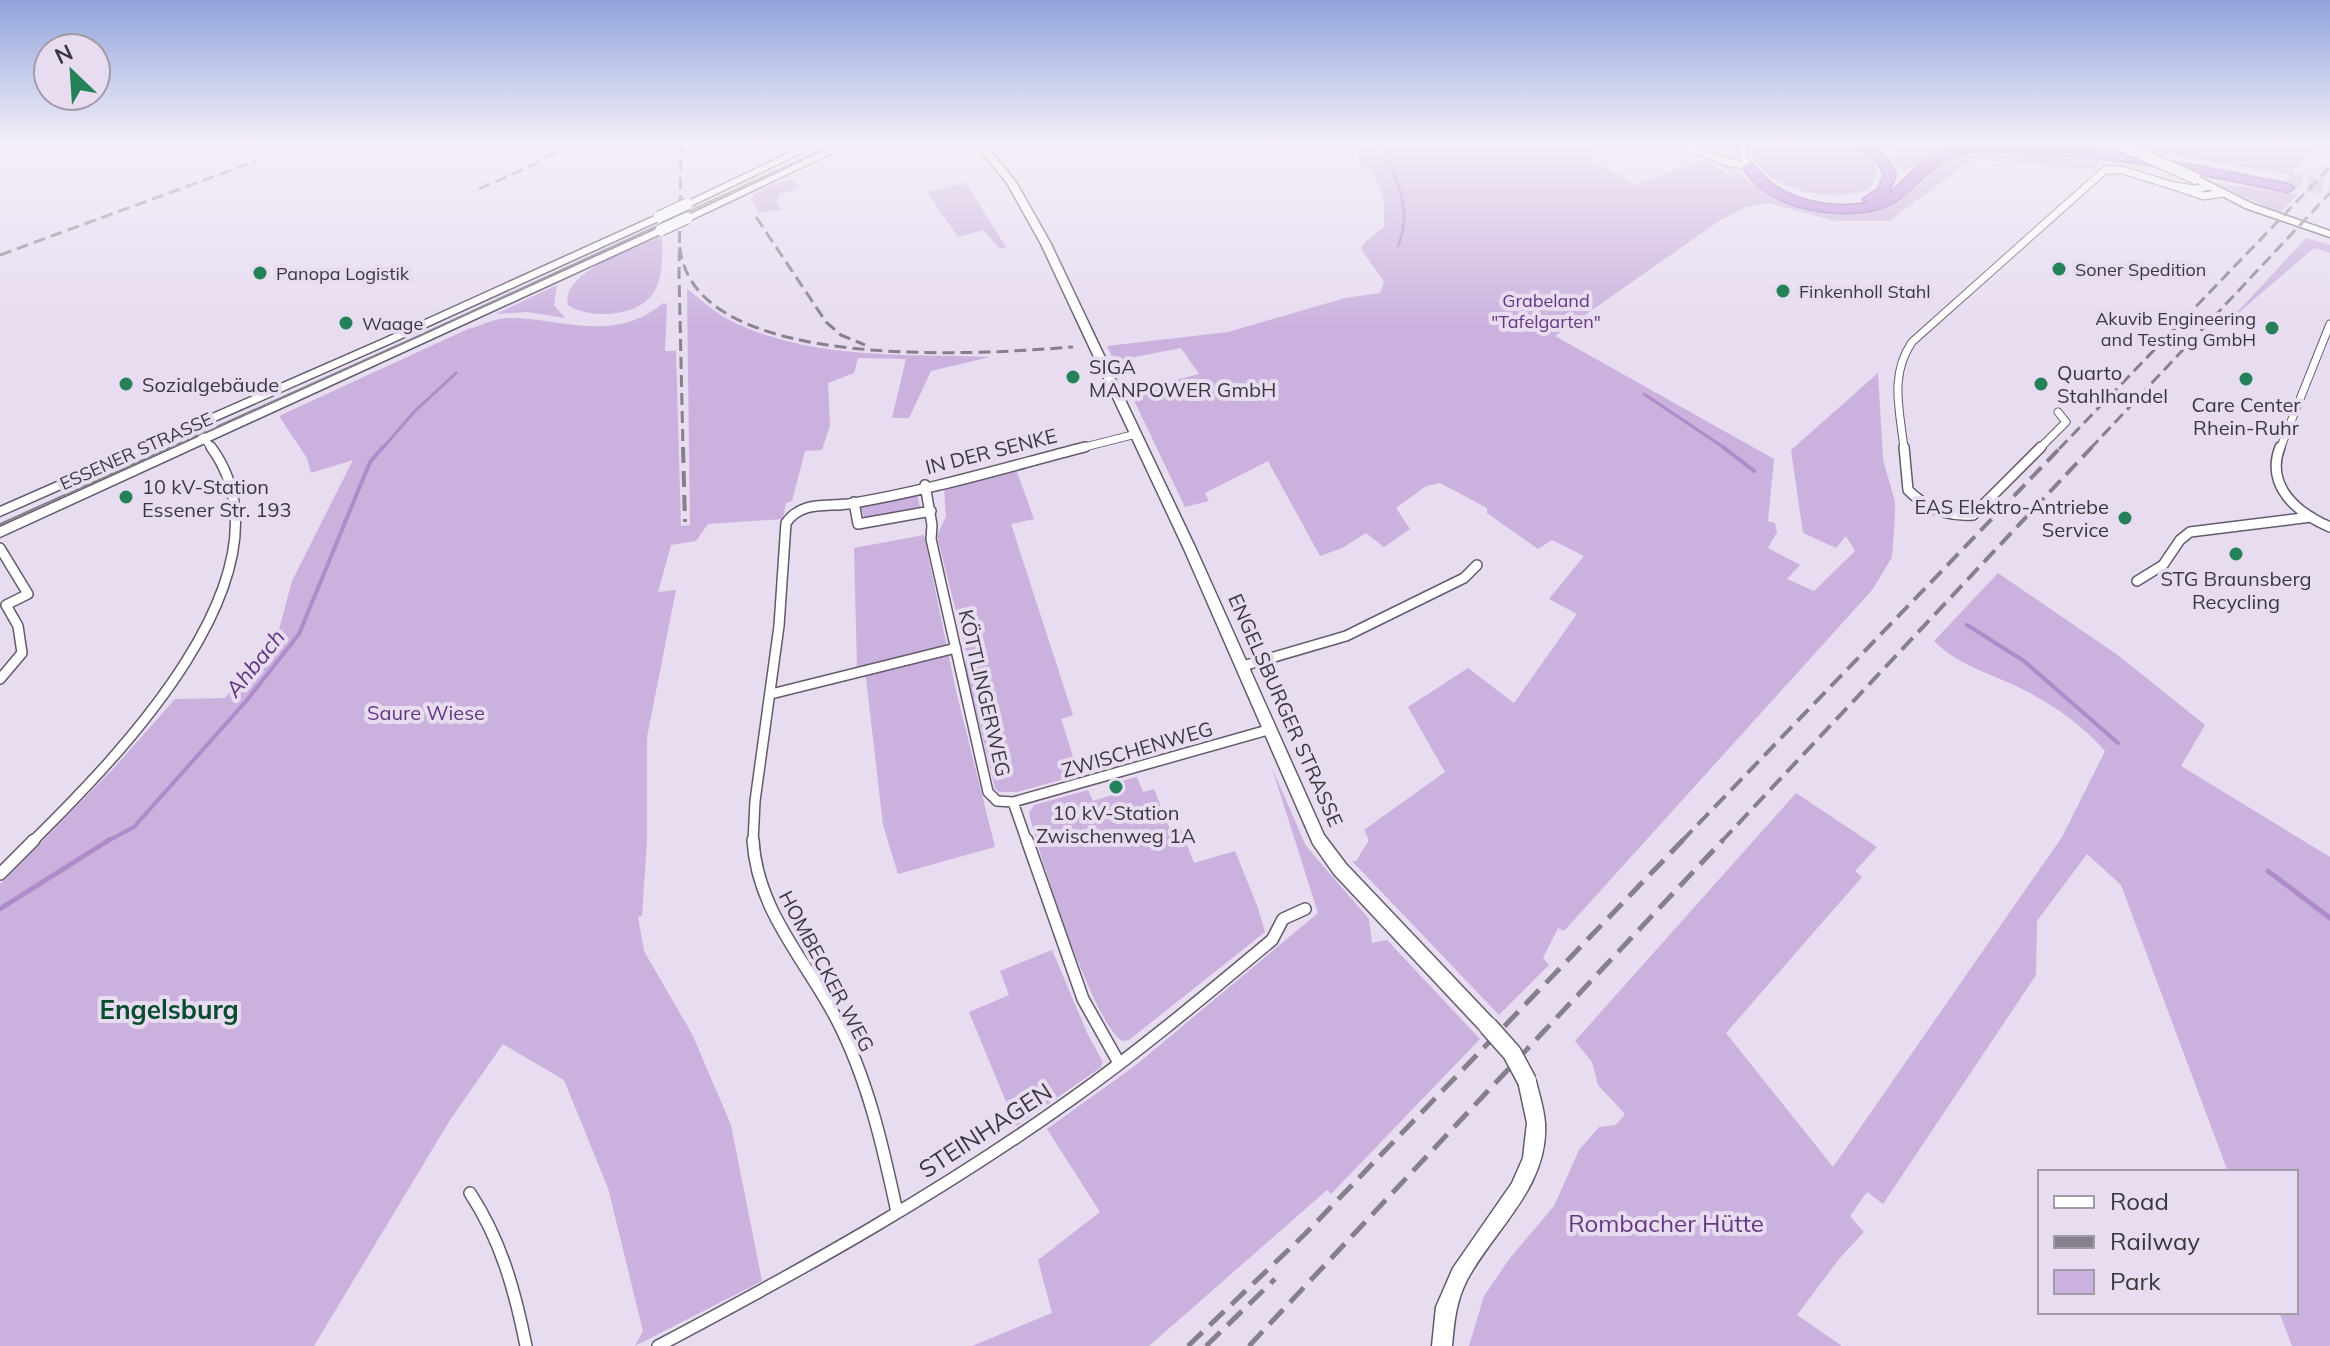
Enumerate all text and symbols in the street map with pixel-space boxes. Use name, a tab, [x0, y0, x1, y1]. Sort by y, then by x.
north arrow	[32, 32, 112, 112]
text: N	[50, 38, 77, 70]
place label: Soner Spedition	[2075, 258, 2206, 281]
marker: Soner Spedition	[2050, 260, 2068, 278]
place label: Panopa Logistik	[276, 262, 410, 285]
marker: Panopa Logistik	[251, 264, 269, 282]
place label: Finkenholl Stahl	[1799, 280, 1931, 303]
marker: Finkenholl Stahl	[1774, 282, 1792, 300]
park label: Grabeland "Tafelgarten"	[1491, 289, 1601, 333]
place label: Akuvib Engineering and Testing GmbH	[2095, 307, 2256, 351]
place label: Waage	[362, 312, 423, 335]
marker: Waage	[337, 314, 355, 332]
marker: Akuvib Engineering and Testing GmbH	[2263, 319, 2281, 337]
place label: SIGA MANPOWER GmbH	[1089, 354, 1276, 402]
place label: Quarto Stahlhandel	[2057, 360, 2168, 408]
marker: SIGA MANPOWER GmbH	[1064, 368, 1082, 386]
marker: Care Center Rhein-Ruhr	[2237, 370, 2255, 388]
place label: Sozialgebäude	[142, 372, 279, 397]
marker: Sozialgebäude	[117, 375, 135, 393]
marker: Quarto Stahlhandel	[2032, 375, 2050, 393]
place label: Care Center Rhein-Ruhr	[2191, 392, 2301, 440]
street label: ESSENER STRASSE	[56, 407, 216, 495]
street label: IN DER SENKE	[923, 423, 1059, 479]
place label: 10 kV-Station Essener Str. 193	[142, 474, 291, 522]
marker: 10 kV-Station Essener Str. 193	[117, 488, 135, 506]
place label: EAS Elektro-Antriebe Service	[1915, 494, 2109, 542]
marker: EAS Elektro-Antriebe Service	[2116, 509, 2134, 527]
marker: STG Braunsberg Recycling	[2227, 545, 2245, 563]
place label: STG Braunsberg Recycling	[2160, 566, 2312, 614]
street label: ENGELSBURGER STRASSE	[1223, 590, 1349, 830]
street label: KÖTTLINGERWEG	[954, 607, 1016, 779]
water label: Ahbach	[219, 623, 291, 703]
park label: Saure Wiese	[367, 700, 485, 725]
street label: ZWISCHENWEG	[1059, 715, 1215, 783]
marker: 10 kV-Station Zwischenweg 1A	[1107, 778, 1125, 796]
place label: 10 kV-Station Zwischenweg 1A	[1036, 800, 1196, 848]
street label: HOMBECKER WEG	[774, 886, 880, 1056]
district label: Engelsburg	[99, 993, 239, 1026]
street label: STEINHAGEN	[913, 1076, 1057, 1184]
legend	[2038, 1170, 2298, 1314]
text: Road	[2110, 1186, 2169, 1216]
park label: Rombacher Hütte	[1568, 1208, 1764, 1238]
text: Railway	[2110, 1226, 2200, 1256]
text: Park	[2110, 1266, 2161, 1296]

